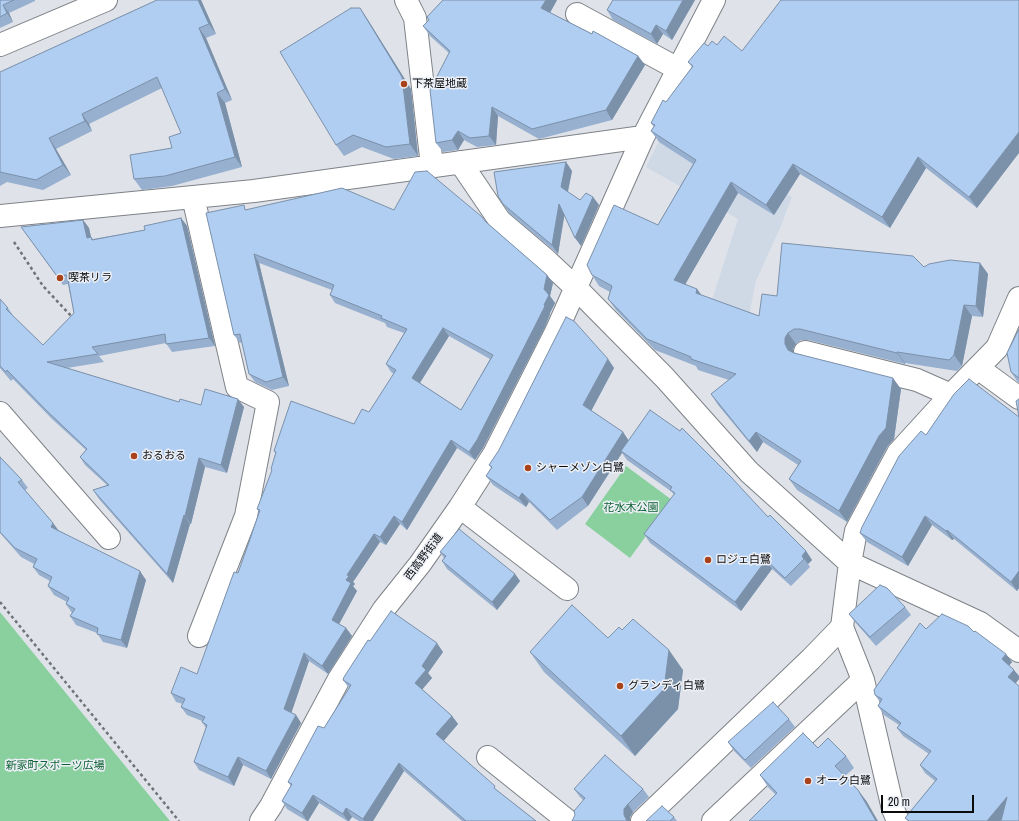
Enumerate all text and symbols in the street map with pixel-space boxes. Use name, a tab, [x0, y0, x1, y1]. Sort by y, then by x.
place label: 下茶屋地蔵	[412, 77, 467, 91]
marker: 下茶屋地蔵	[399, 79, 409, 89]
place label: 喫茶リラ	[68, 271, 112, 285]
marker: 喫茶リラ	[55, 273, 65, 283]
place label: おるおる	[142, 449, 186, 463]
marker: おるおる	[129, 451, 139, 461]
place label: シャーメゾン白鷺	[536, 461, 624, 475]
marker: シャーメゾン白鷺	[523, 463, 533, 473]
park label: 花水木公園	[604, 501, 658, 515]
street label: 西高野街道	[402, 531, 446, 583]
place label: ロジェ白鷺	[716, 553, 771, 567]
marker: ロジェ白鷺	[703, 555, 713, 565]
place label: グランディ白鷺	[628, 679, 705, 693]
marker: グランディ白鷺	[615, 681, 625, 691]
park label: 新家町スポーツ広場	[6, 759, 104, 773]
place label: オーク白鷺	[816, 774, 871, 788]
marker: オーク白鷺	[803, 776, 813, 786]
scale bar	[883, 787, 976, 813]
text: 20 m	[888, 794, 910, 810]

